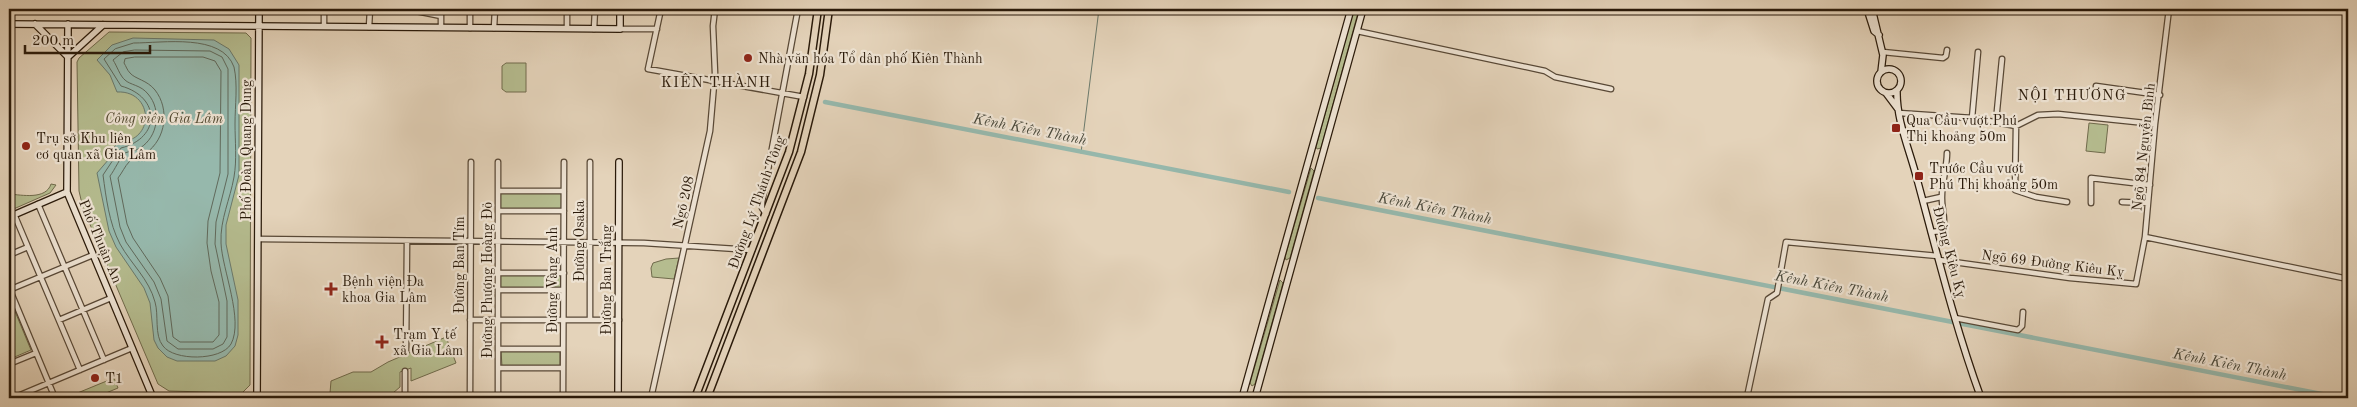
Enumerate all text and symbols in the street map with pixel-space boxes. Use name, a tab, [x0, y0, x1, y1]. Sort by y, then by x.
scale bar	[25, 22, 150, 54]
text: 200 m	[32, 34, 74, 49]
place label: Nhà văn hóa Tổ dân phố Kiên Thành	[758, 50, 983, 66]
marker: Nhà văn hóa Tổ dân phố Kiên Thành	[742, 52, 754, 64]
district label: KIÊN THÀNH	[661, 73, 771, 91]
street label: Phố Đoàn Quang Dung	[239, 79, 254, 220]
street label: Ngõ 84 Nguyễn Bình	[2129, 82, 2158, 212]
district label: NỘI THƯƠNG	[2018, 86, 2126, 104]
park label: Công viên Gia Lâm	[105, 112, 223, 127]
water label: Kênh Kiên Thành	[971, 112, 1088, 149]
place label: Qua Cầu vượt Phú Thị khoảng 50m	[1906, 112, 2018, 144]
marker: Qua Cầu vượt Phú Thị khoảng 50m	[1890, 122, 1902, 134]
place label: Trụ sở Khu liên cơ quan xã Gia Lâm	[36, 132, 156, 162]
street label: Đường Lý Thánh Tông	[726, 133, 788, 271]
marker: Trụ sở Khu liên cơ quan xã Gia Lâm	[20, 140, 32, 152]
place label: Trước Cầu vượt Phú Thị khoảng 50m	[1929, 160, 2058, 192]
marker: Trước Cầu vượt Phú Thị khoảng 50m	[1913, 170, 1925, 182]
street label: Ngõ 208	[671, 175, 697, 230]
water label: Kênh Kiên Thành	[1376, 191, 1493, 228]
street label: Phố Thuận An	[76, 197, 125, 286]
street label: Đường Osaka	[573, 200, 587, 282]
street label: Đường Phượng Hoàng Đỏ	[481, 202, 495, 358]
street label: Đường Kiêu Kỵ	[1930, 205, 1968, 300]
street label: Đường Ban Tím	[453, 216, 467, 314]
street label: Đường Ban Trắng	[598, 225, 614, 335]
street label: Đường Vàng Anh	[546, 227, 560, 333]
street label: Ngõ 69 Đường Kiêu Kỵ	[1981, 248, 2126, 280]
water label: Kênh Kiên Thành	[1773, 269, 1890, 306]
place label: Bệnh viện Đa khoa Gia Lâm	[342, 275, 427, 305]
marker: Bệnh viện Đa khoa Gia Lâm	[324, 282, 338, 296]
place label: Trạm Y tế xã Gia Lâm	[393, 327, 463, 358]
marker: Trạm Y tế xã Gia Lâm	[375, 335, 389, 349]
water label: Kênh Kiên Thành	[2171, 347, 2288, 384]
marker: T1	[89, 372, 101, 384]
place label: T1	[105, 372, 123, 386]

